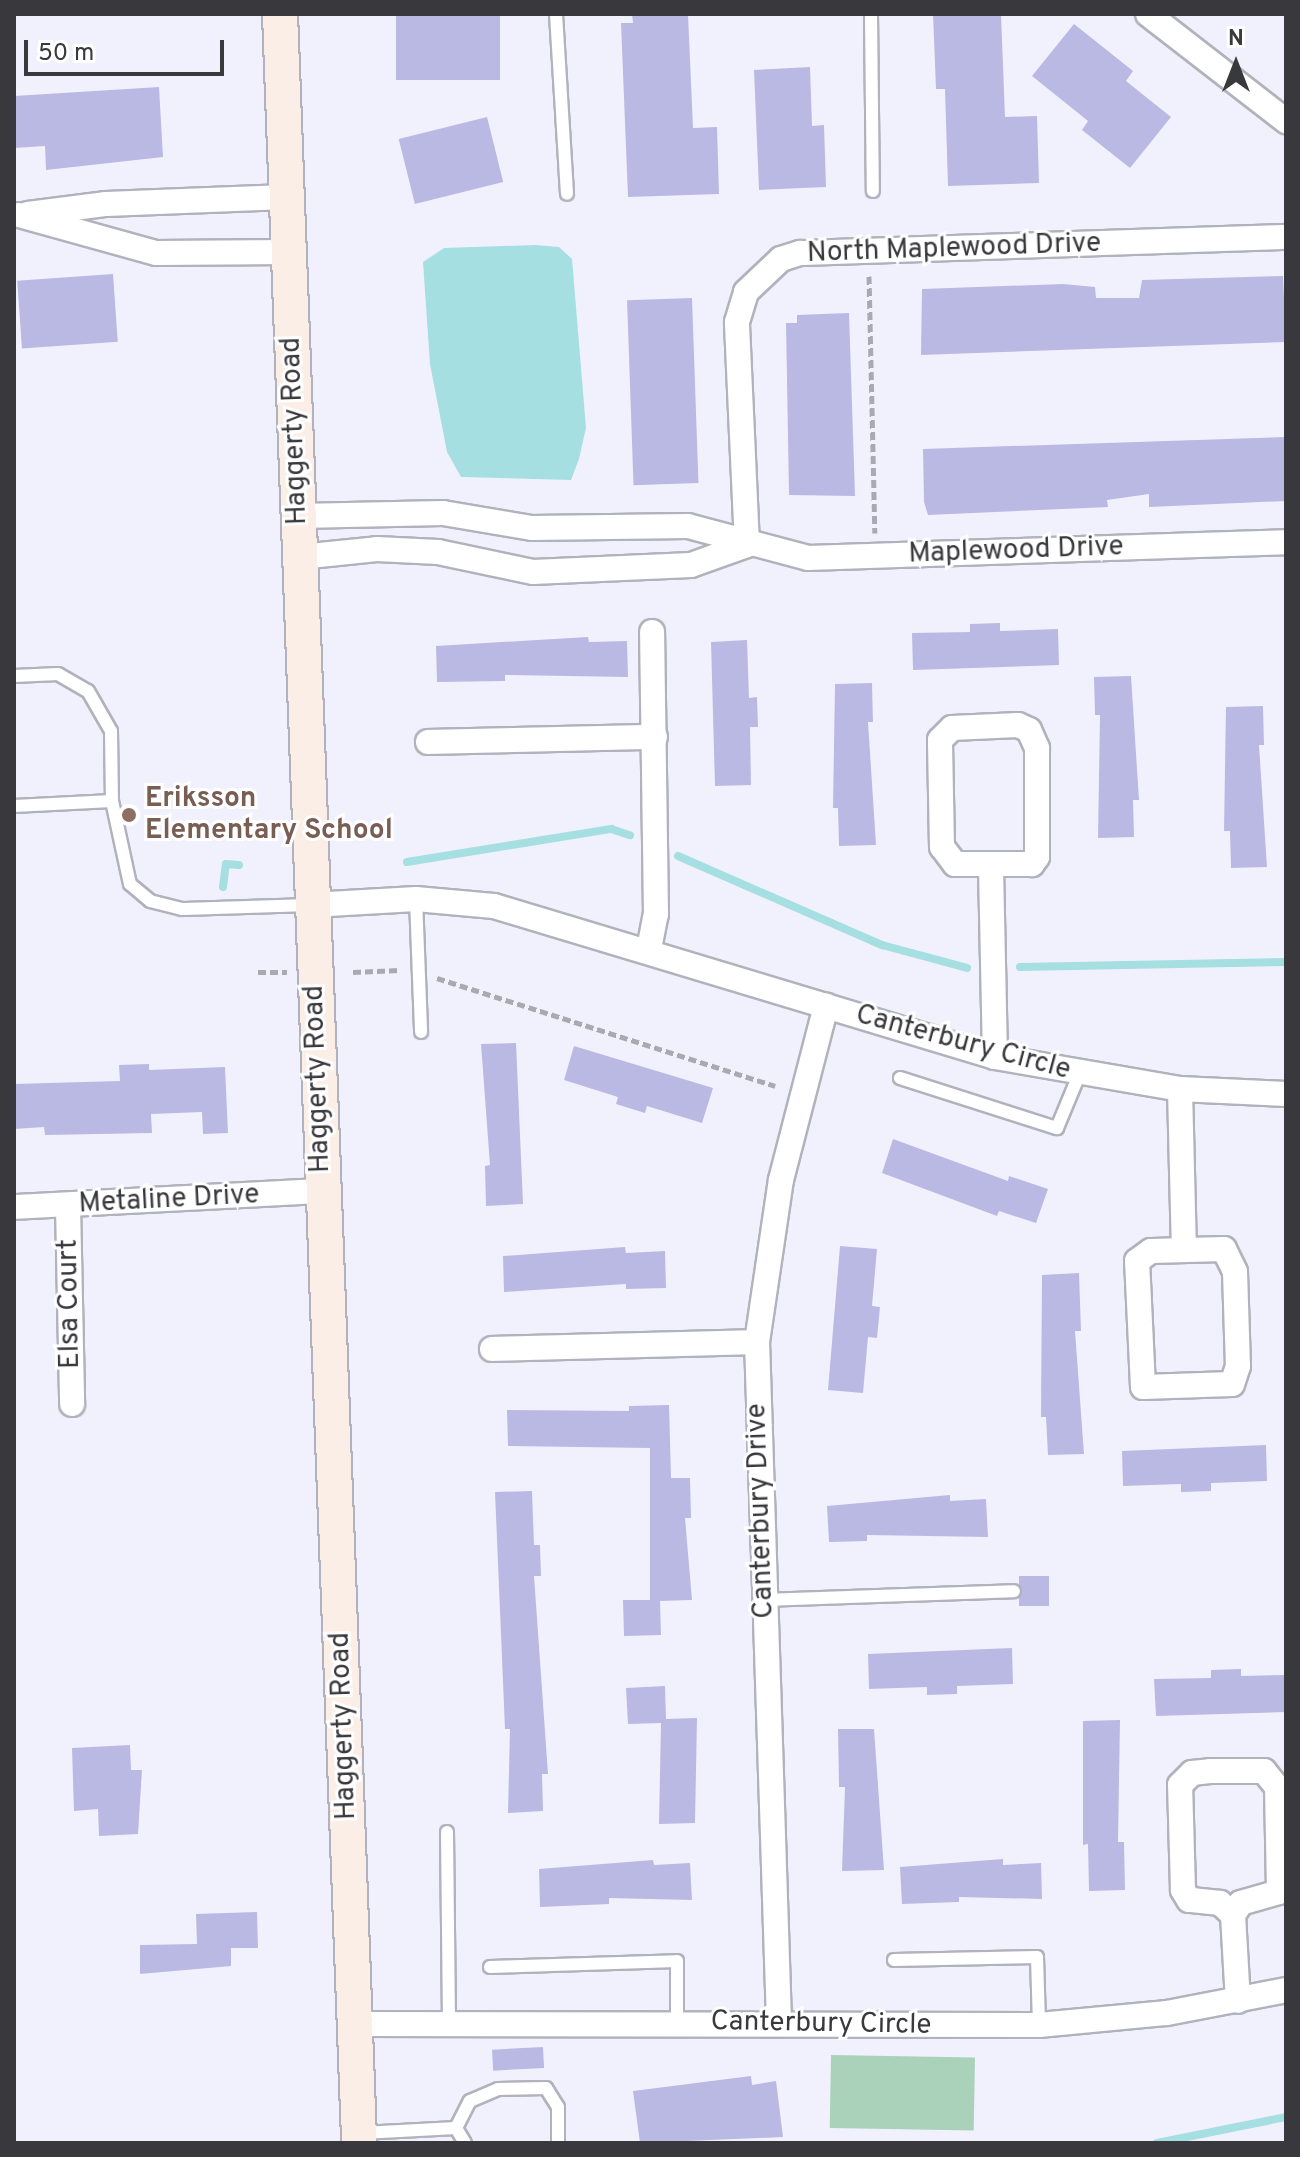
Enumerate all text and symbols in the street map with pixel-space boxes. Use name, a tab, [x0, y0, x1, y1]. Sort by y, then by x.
scale bar	[28, 24, 228, 74]
north arrow	[1196, 24, 1276, 104]
text: N	[1228, 26, 1244, 53]
text: 50 m	[38, 39, 94, 69]
street label: North Maplewood Drive	[806, 227, 1102, 271]
street label: Haggerty Road	[275, 336, 315, 526]
street label: Maplewood Drive	[908, 530, 1124, 572]
place label: Eriksson Elementary School	[145, 782, 393, 848]
marker: Eriksson Elementary School	[120, 806, 138, 824]
street label: Haggerty Road	[298, 984, 338, 1174]
street label: Canterbury Circle	[852, 998, 1074, 1088]
street label: Metaline Drive	[78, 1178, 260, 1222]
street label: Elsa Court	[52, 1239, 88, 1369]
street label: Canterbury Drive	[740, 1403, 782, 1619]
street label: Haggerty Road	[324, 1631, 364, 1821]
street label: Canterbury Circle	[710, 2005, 932, 2043]

